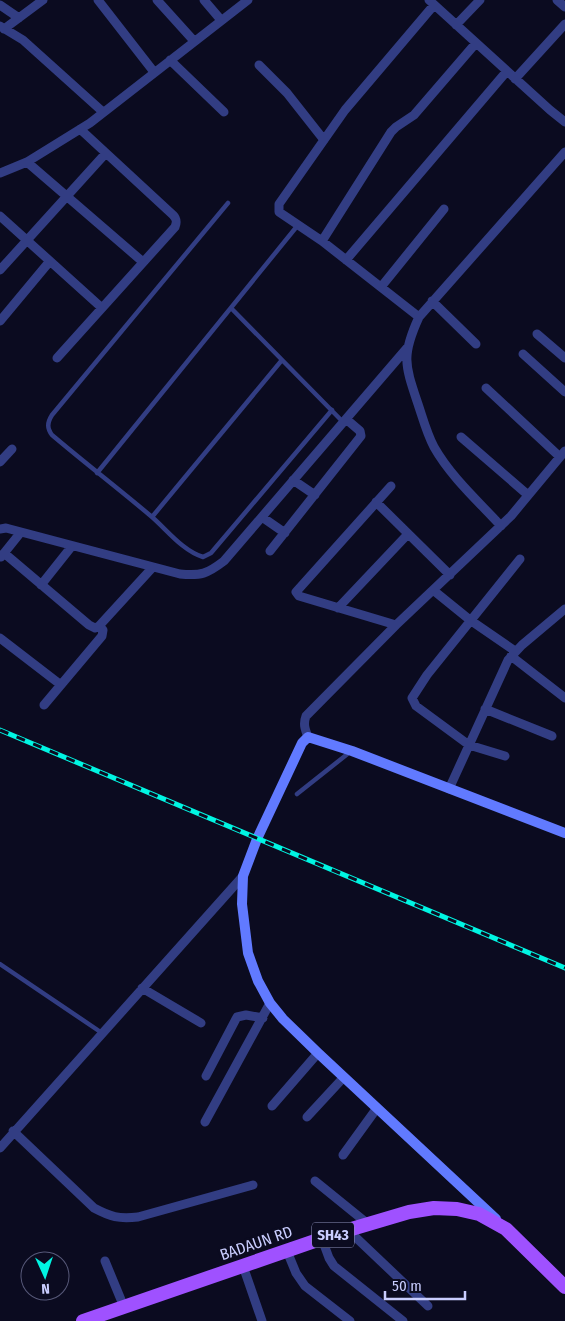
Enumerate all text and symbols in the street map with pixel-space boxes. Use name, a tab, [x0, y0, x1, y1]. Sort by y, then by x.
street label: BADAUN RD	[217, 1222, 295, 1264]
road number: SH43	[312, 1222, 354, 1248]
north arrow	[20, 1251, 70, 1301]
scale bar	[385, 1268, 465, 1300]
text: 50 m	[392, 1277, 422, 1295]
text: N	[41, 1280, 50, 1297]

